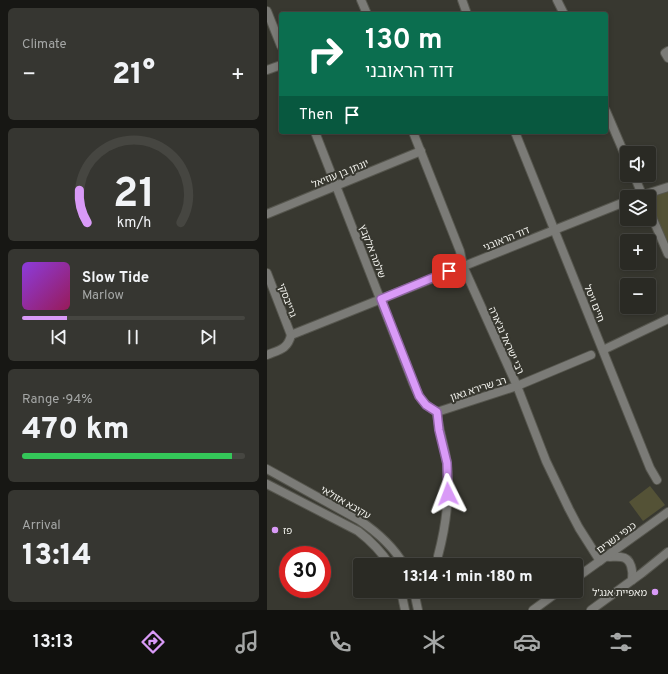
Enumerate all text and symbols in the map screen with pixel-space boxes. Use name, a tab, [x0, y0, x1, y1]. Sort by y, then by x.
text: 130 m	[365, 23, 443, 59]
icon: right	[299, 28, 351, 80]
text: Climate	[22, 37, 67, 53]
text: 21°	[112, 57, 155, 94]
text: דוד הראובני	[365, 61, 454, 84]
text: −	[22, 62, 36, 89]
text: +	[231, 62, 245, 89]
icon: arrive	[341, 104, 363, 126]
text: Then	[299, 106, 333, 125]
map controls	[620, 146, 656, 314]
button: sound	[620, 146, 656, 182]
street label: יונתן בן עוזיאל	[310, 157, 371, 192]
text: 21	[112, 168, 155, 221]
button: layers	[620, 190, 656, 226]
text: km/h	[116, 213, 151, 231]
street label: שלמה אלקבץ	[355, 223, 388, 280]
street label: דוד הראובני	[481, 224, 532, 255]
button: +	[620, 234, 656, 270]
pin	[432, 254, 466, 288]
icon: arrive	[438, 260, 460, 282]
text: Slow Tide	[82, 269, 149, 288]
button: −	[620, 278, 656, 314]
street label: גרייבסקי	[274, 282, 299, 320]
street label: חיים ויטל	[580, 283, 607, 324]
text: Marlow	[82, 288, 124, 304]
street label: רבי ישראל נג'ארה	[485, 305, 526, 376]
icon: previous	[48, 326, 70, 348]
icon: pause	[122, 326, 144, 348]
icon: next	[197, 326, 219, 348]
street label: רב שרירא גאון	[449, 374, 508, 405]
text: Range · 94%	[22, 392, 93, 408]
text: 470 km	[22, 412, 129, 449]
position arrow	[427, 473, 469, 515]
street label: עקיבא אזולאי	[318, 484, 373, 523]
text: Arrival	[22, 518, 61, 534]
street label: כנפי נשרים	[594, 519, 639, 557]
marker: פז	[270, 525, 280, 535]
place label: פז	[283, 525, 292, 538]
text: 13:14	[22, 538, 92, 575]
speed limit sign: 30	[279, 546, 331, 598]
text: 13:14 · 1 min · 180 m	[403, 568, 533, 587]
place label: מאפיית אנג'ל	[592, 587, 647, 600]
marker: מאפיית אנג'ל	[650, 587, 660, 597]
icon: directions	[139, 628, 167, 656]
icon: music	[233, 628, 261, 656]
icon: phone	[326, 628, 354, 656]
icon: climate	[420, 628, 448, 656]
icon: car	[513, 628, 541, 656]
icon: filters	[607, 628, 635, 656]
text: 13:13	[33, 631, 73, 654]

